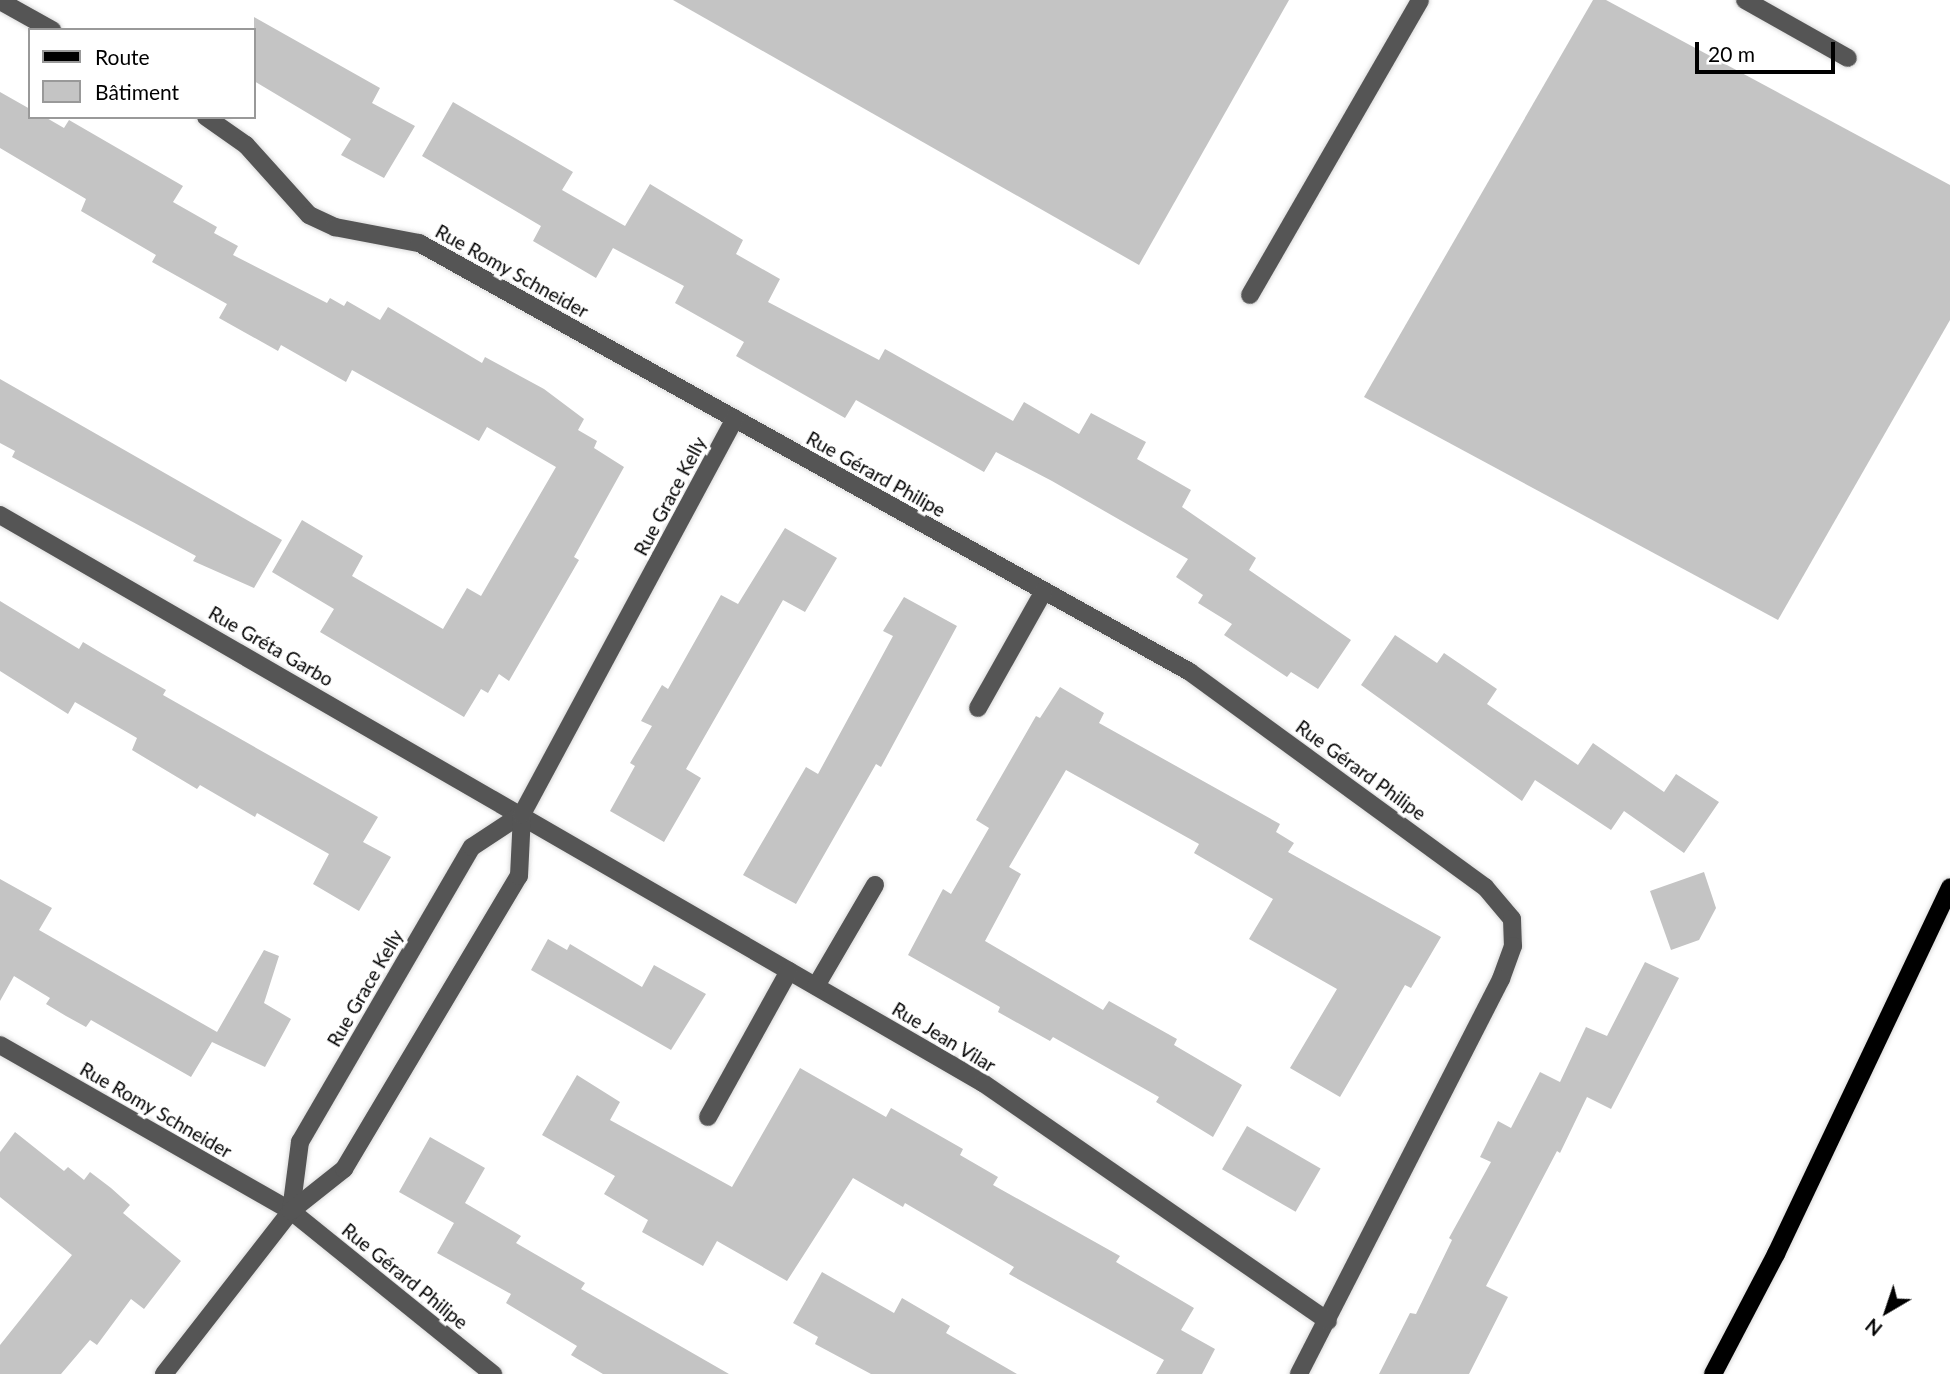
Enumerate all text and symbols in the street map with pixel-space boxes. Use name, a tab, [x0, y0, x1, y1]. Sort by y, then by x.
legend	[28, 28, 256, 119]
scale bar	[1698, 28, 1838, 72]
text: 20 m	[1708, 41, 1755, 66]
text: Route	[95, 44, 150, 69]
text: Bâtiment	[95, 79, 179, 104]
street label: Rue Romy Schneider	[431, 219, 593, 323]
street label: Rue Gérard Philipe	[803, 426, 949, 522]
street label: Rue Grace Kelly	[629, 433, 711, 559]
street label: Rue Gréta Garbo	[205, 601, 337, 691]
street label: Rue Gérard Philipe	[1291, 715, 1431, 825]
street label: Rue Grace Kelly	[322, 925, 408, 1051]
street label: Rue Jean Vilar	[888, 997, 1000, 1077]
street label: Rue Romy Schneider	[76, 1057, 236, 1163]
street label: Rue Gérard Philipe	[337, 1218, 473, 1334]
north arrow	[1852, 1276, 1922, 1346]
text: N	[1861, 1314, 1886, 1341]

